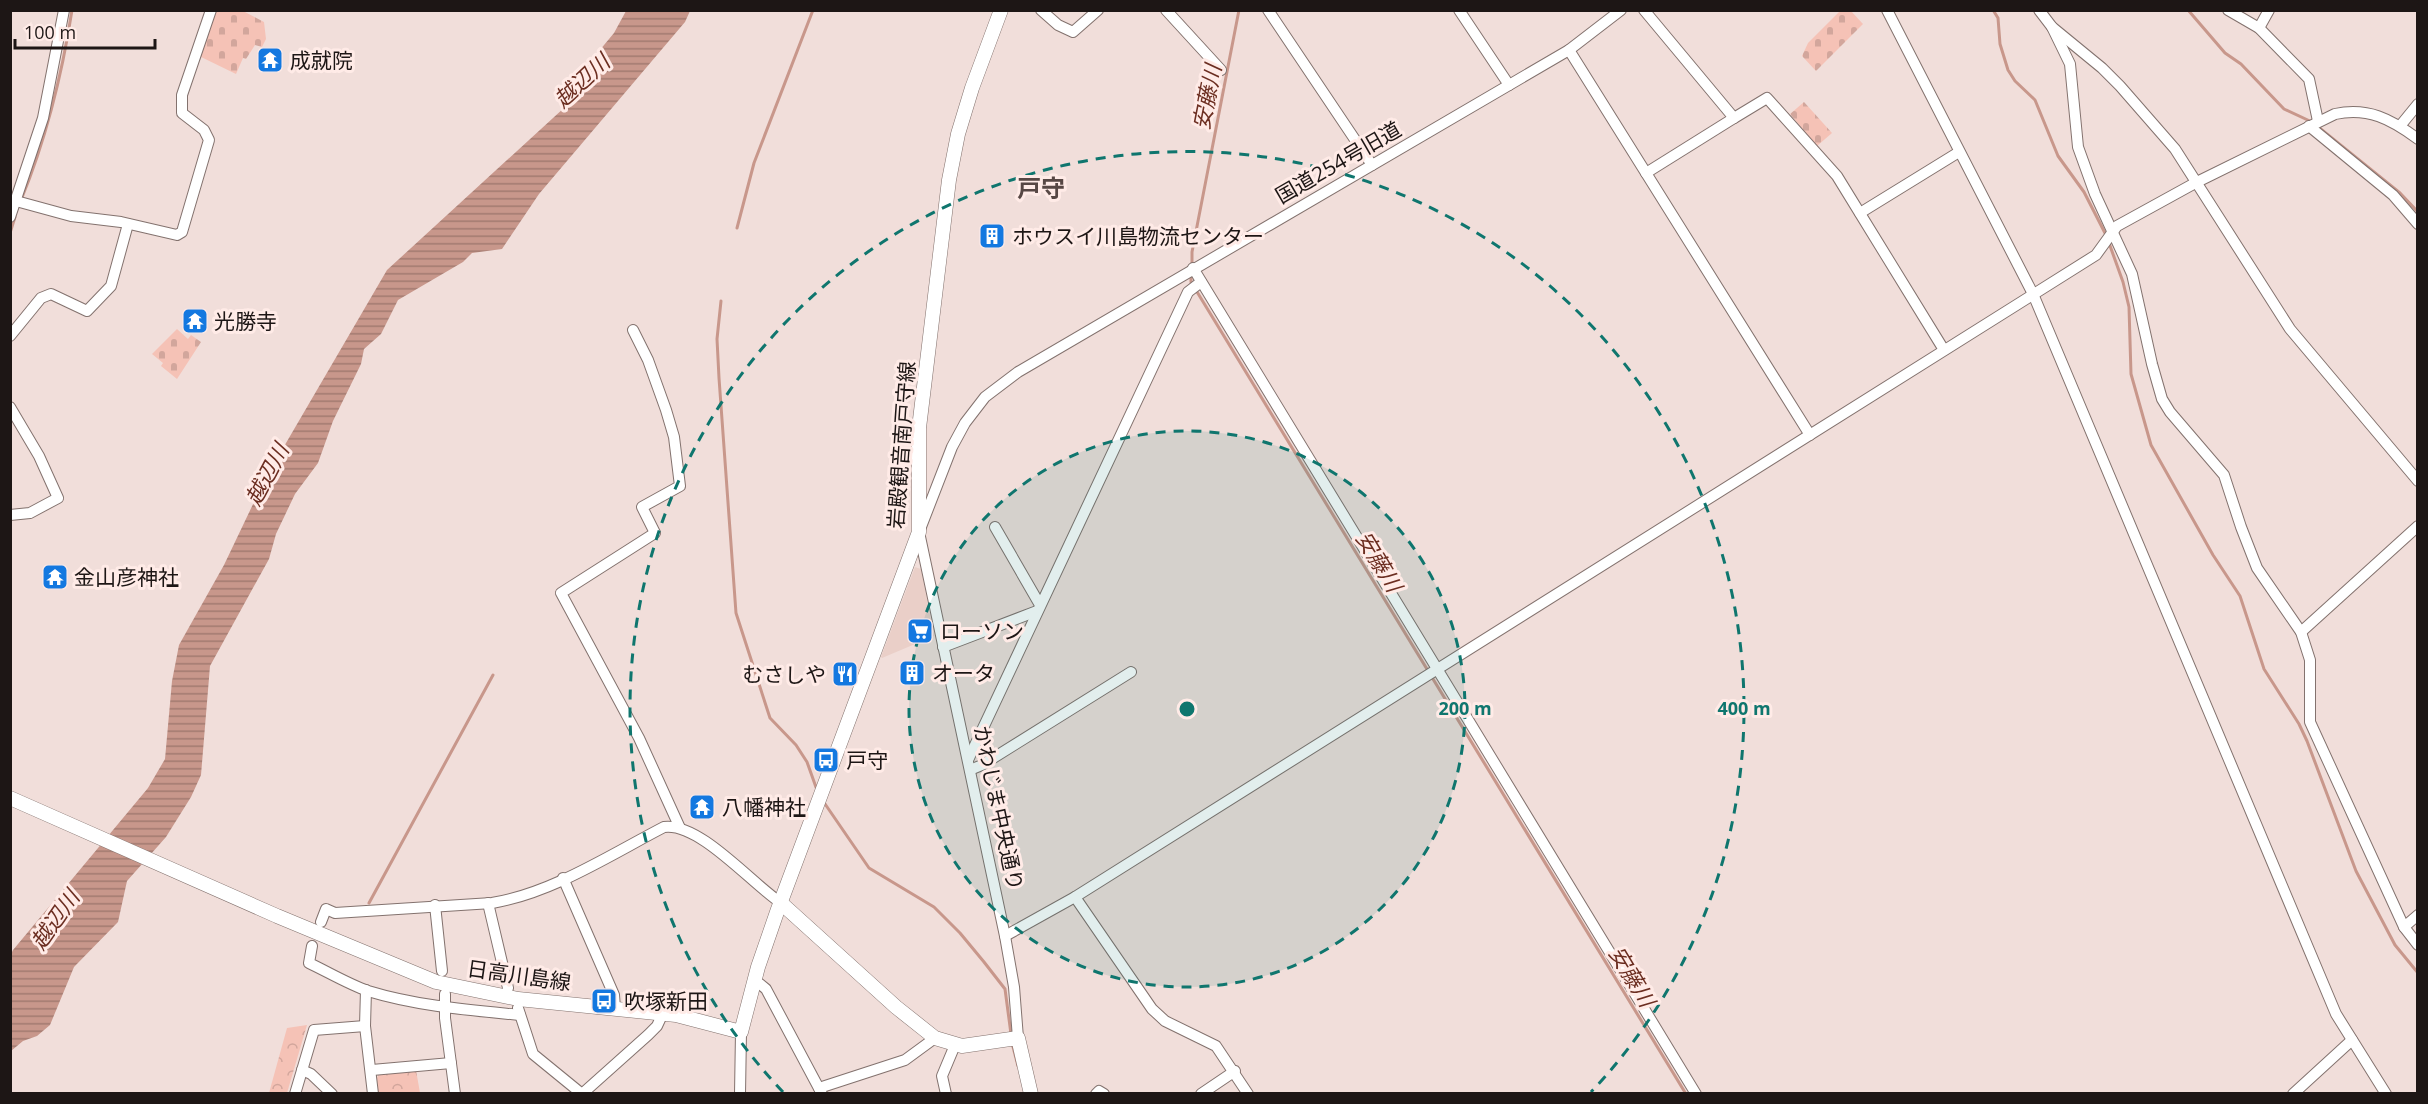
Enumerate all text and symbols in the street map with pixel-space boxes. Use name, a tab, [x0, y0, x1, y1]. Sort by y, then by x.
scale bar	[15, 12, 154, 50]
text: 100 m	[24, 20, 76, 44]
temple icon: 成就院	[255, 45, 285, 75]
water label: 越辺川	[547, 45, 617, 113]
place label: 成就院	[290, 46, 353, 74]
water label: 安藤川	[1185, 60, 1227, 132]
street label: 国道254号旧道	[1270, 115, 1406, 209]
district label: 戸守	[1017, 171, 1065, 204]
building icon: ホウスイ川島物流センター	[977, 221, 1007, 251]
place label: ホウスイ川島物流センター	[1012, 222, 1264, 250]
temple icon: 光勝寺	[180, 306, 210, 336]
place label: 光勝寺	[214, 307, 277, 335]
street label: 岩殿観音南戸守線	[881, 360, 921, 530]
water label: 越辺川	[237, 436, 296, 510]
water label: 安藤川	[1350, 525, 1411, 599]
temple icon: 金山彦神社	[40, 562, 70, 592]
place label: 金山彦神社	[74, 563, 179, 591]
supermarket icon: ローソン	[905, 616, 935, 646]
place label: ローソン	[940, 617, 1024, 645]
building icon: オータ	[897, 658, 927, 688]
restaurant icon: むさしや	[830, 659, 860, 689]
place label: オータ	[932, 659, 995, 687]
place label: むさしや	[742, 660, 826, 688]
text: 200 m	[1438, 696, 1492, 720]
text: 400 m	[1717, 696, 1771, 720]
centre of rings	[1177, 699, 1197, 719]
street label: かわじま中央通り	[968, 723, 1030, 893]
bus stop icon: 戸守	[811, 745, 841, 775]
place label: 戸守	[846, 746, 888, 774]
temple icon: 八幡神社	[687, 792, 717, 822]
place label: 八幡神社	[722, 793, 806, 821]
water label: 越辺川	[23, 882, 86, 955]
water label: 安藤川	[1603, 940, 1664, 1014]
street label: 日高川島線	[465, 954, 573, 996]
bus stop icon: 吹塚新田	[589, 986, 619, 1016]
place label: 吹塚新田	[624, 987, 708, 1015]

